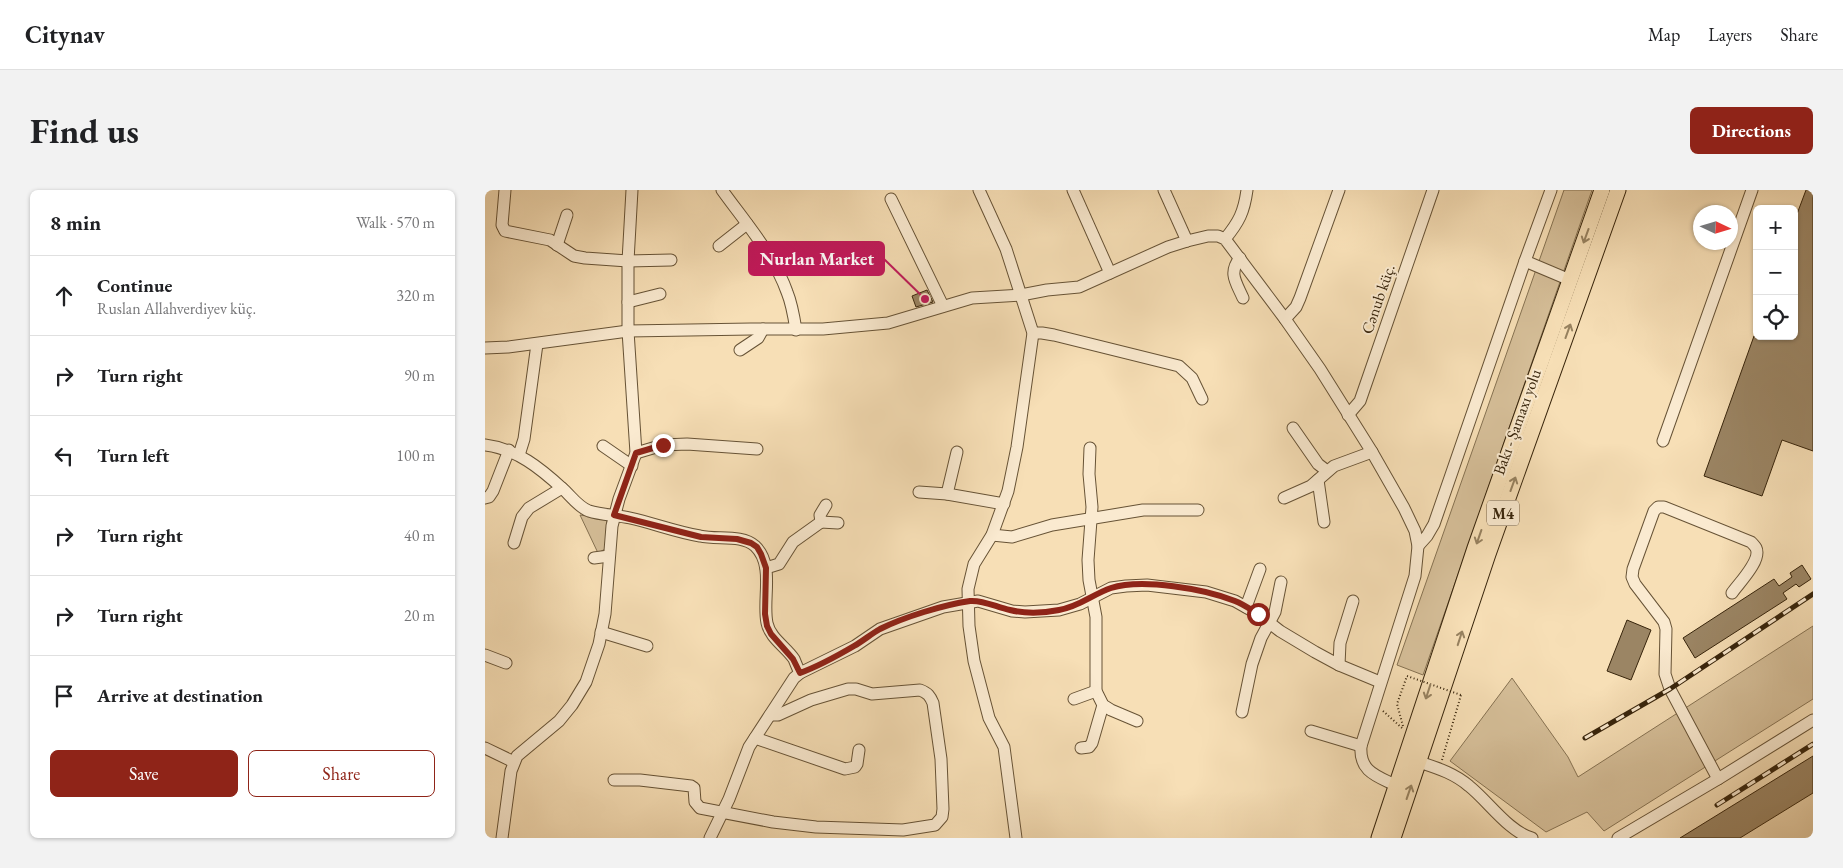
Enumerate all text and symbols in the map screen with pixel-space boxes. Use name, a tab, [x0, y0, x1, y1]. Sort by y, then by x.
text: Citynav	[25, 19, 105, 50]
text: Map	[1648, 23, 1680, 46]
text: Layers	[1708, 23, 1752, 46]
text: Share	[1780, 23, 1818, 46]
button: Directions	[1690, 107, 1813, 154]
text: Find us	[30, 108, 139, 153]
north arrow	[1693, 205, 1738, 250]
map controls	[1753, 205, 1798, 340]
button: +	[1753, 205, 1798, 250]
text: 8 min	[50, 209, 101, 236]
text: Walk · 570 m	[356, 212, 435, 233]
one-way arrow	[1581, 228, 1590, 243]
callout: Nurlan Market	[749, 242, 884, 275]
text: Nurlan Market	[760, 247, 875, 270]
button: −	[1753, 250, 1798, 295]
street label: Cənub küç.	[1356, 261, 1400, 337]
text: Continue	[97, 273, 172, 298]
icon: ahead	[50, 282, 78, 310]
text: 320 m	[396, 285, 435, 306]
button: locate	[1753, 295, 1798, 340]
text: Ruslan Allahverdiyev küç.	[97, 298, 256, 319]
one-way arrow	[1564, 324, 1573, 339]
icon: right	[50, 362, 78, 390]
text: Turn right	[97, 363, 183, 388]
text: 90 m	[404, 365, 435, 386]
street label: Bakı - Şamaxı yolu	[1488, 366, 1546, 478]
route end	[652, 434, 675, 457]
icon: left	[50, 442, 78, 470]
text: Turn left	[97, 443, 169, 468]
text: 100 m	[396, 445, 435, 466]
one-way arrow	[1509, 477, 1518, 492]
road number: M4	[1487, 500, 1519, 526]
icon: right	[50, 522, 78, 550]
text: Turn right	[97, 523, 183, 548]
text: 40 m	[404, 525, 435, 546]
one-way arrow	[1474, 529, 1483, 545]
icon: right	[50, 602, 78, 630]
text: Turn right	[97, 603, 183, 628]
route start	[1247, 603, 1270, 626]
text: 20 m	[404, 605, 435, 626]
one-way arrow	[1456, 630, 1466, 646]
icon: arrive	[50, 682, 78, 710]
text: Arrive at destination	[97, 683, 263, 708]
one-way arrow	[1423, 683, 1432, 699]
button: Save	[50, 750, 238, 797]
button: Share	[248, 750, 435, 797]
one-way arrow	[1405, 785, 1414, 800]

